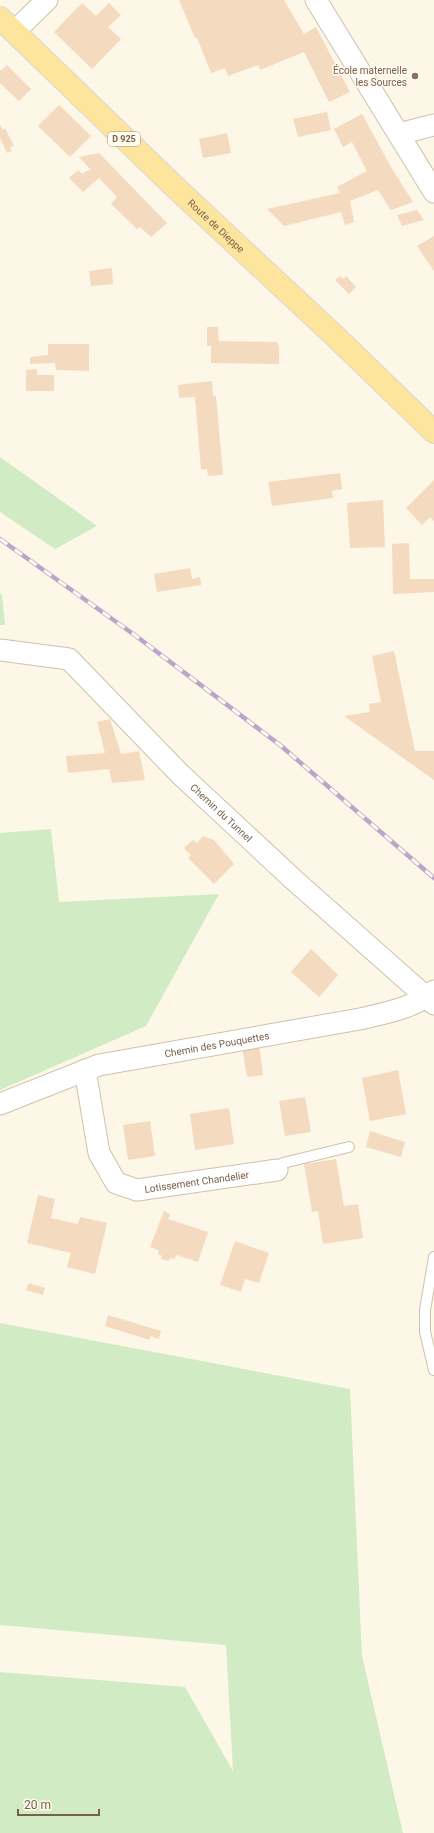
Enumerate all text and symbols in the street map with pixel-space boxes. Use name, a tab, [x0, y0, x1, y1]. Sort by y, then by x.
place label: École maternelle les Sources	[333, 64, 407, 88]
marker: École maternelle les Sources	[410, 71, 420, 81]
road number: D 925	[108, 132, 140, 146]
street label: Route de Dieppe	[186, 197, 247, 255]
street label: Chemin du Tunnel	[188, 781, 254, 844]
street label: Chemin des Pouquettes	[164, 1030, 270, 1059]
street label: Lotissement Chandelier	[144, 1169, 250, 1194]
scale bar	[18, 1791, 99, 1817]
text: 20 m	[24, 1798, 51, 1812]

